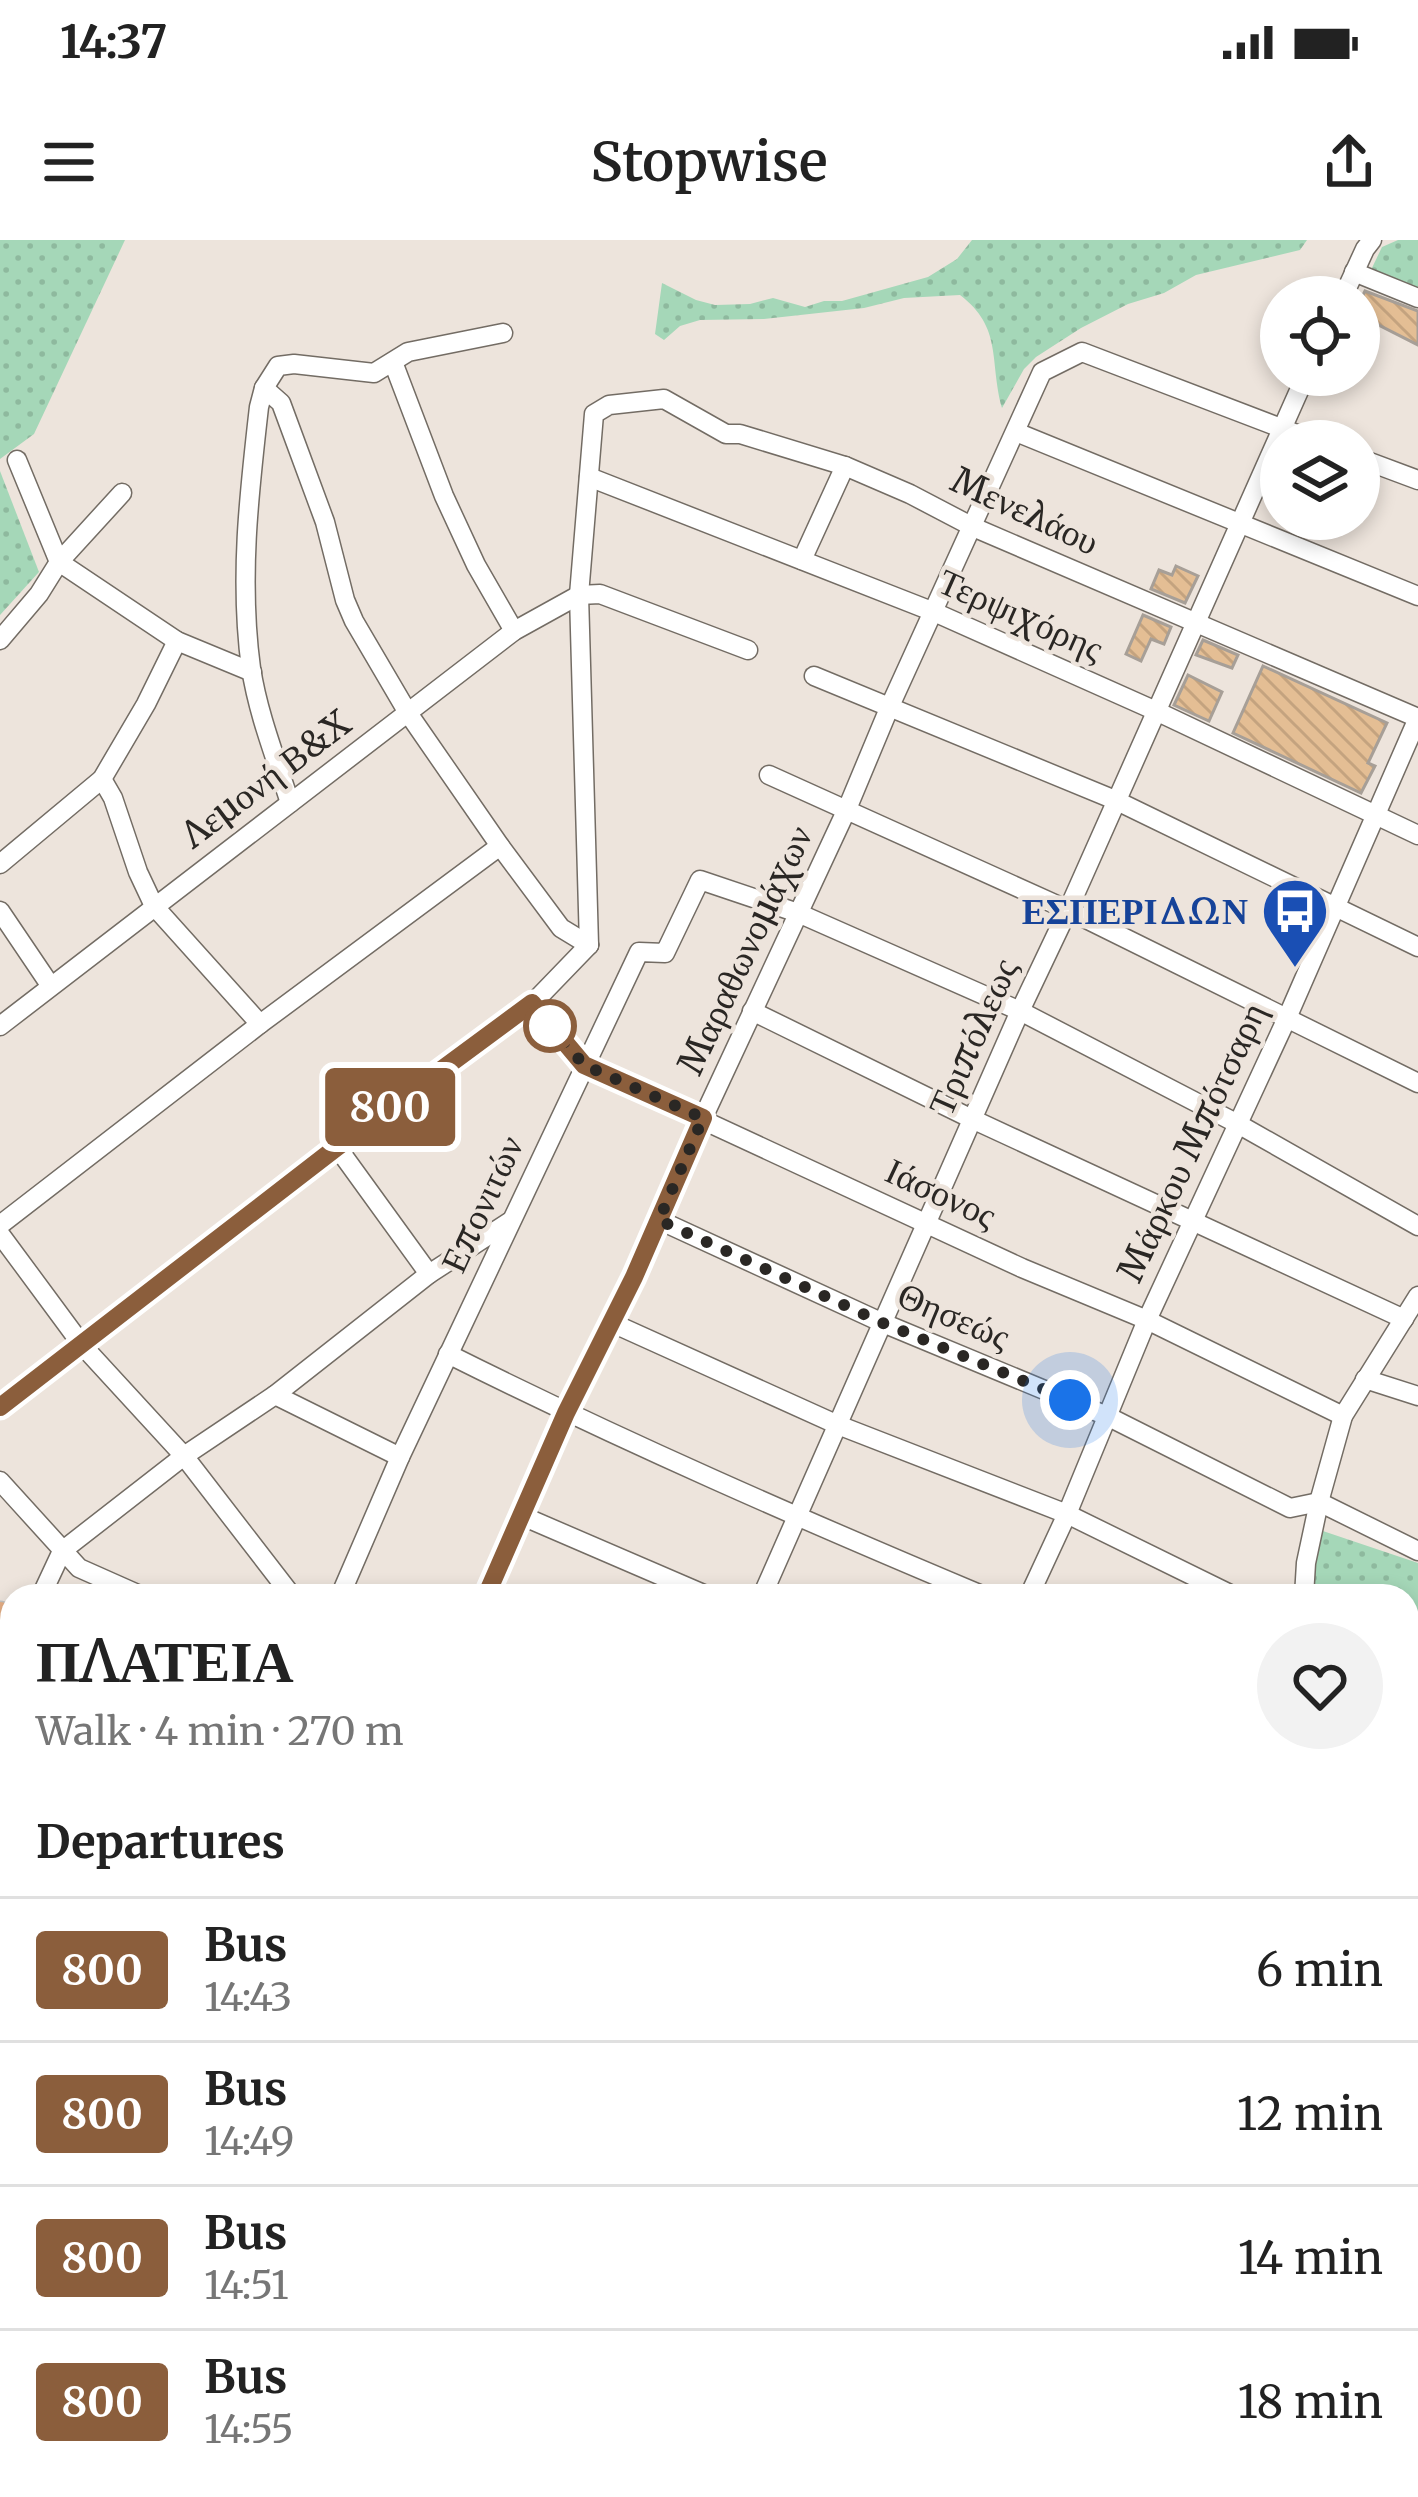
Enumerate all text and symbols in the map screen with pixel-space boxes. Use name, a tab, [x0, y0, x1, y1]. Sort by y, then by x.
text: 14:37	[60, 14, 167, 70]
text: Stopwise	[590, 128, 828, 196]
icon: menu	[36, 129, 102, 195]
icon: share	[1316, 129, 1382, 195]
map controls	[1260, 276, 1380, 540]
button: locate	[1260, 276, 1380, 396]
button: layers	[1260, 420, 1380, 540]
street label: Μενελάου	[944, 457, 1106, 565]
street label: Τερψιχόρης	[932, 559, 1110, 671]
street label: Λεμονή Β&Χ	[172, 701, 360, 858]
street label: Μαραθωνομάχων	[668, 818, 822, 1082]
bus stop icon: ΕΣΠΕΡΙΔΩΝ	[1260, 876, 1330, 970]
place label: ΕΣΠΕΡΙΔΩΝ	[1022, 889, 1248, 934]
street label: Τριπόλεως	[918, 952, 1028, 1122]
street label: Μάρκου Μπότσαρη	[1108, 995, 1276, 1289]
unlabelled marker	[525, 1001, 575, 1051]
line badge: 800	[321, 1068, 459, 1146]
text: 800	[349, 1081, 431, 1133]
street label: Επονιτών	[431, 1128, 533, 1280]
street label: Ιάσονος	[879, 1148, 1003, 1238]
street label: Θησεώς	[891, 1272, 1017, 1360]
your location	[1040, 1370, 1100, 1430]
button: heart	[1257, 1623, 1383, 1749]
text: ΠΛΑΤΕΙΑ	[36, 1626, 294, 1698]
text: Walk · 4 min · 270 m	[36, 1707, 404, 1756]
text: Departures	[36, 1814, 285, 1870]
text: Bus	[204, 1917, 287, 1973]
text: 6 min	[1256, 1942, 1383, 1998]
text: 800	[61, 1944, 143, 1996]
text: 14:43	[204, 1973, 292, 2022]
text: Bus	[204, 2061, 287, 2117]
text: 12 min	[1237, 2086, 1383, 2142]
text: 800	[61, 2088, 143, 2140]
text: 14:49	[204, 2117, 294, 2166]
text: Bus	[204, 2205, 287, 2261]
text: 14 min	[1238, 2230, 1383, 2286]
text: 800	[61, 2232, 143, 2284]
text: 14:51	[204, 2261, 289, 2310]
text: Bus	[204, 2349, 287, 2405]
text: 18 min	[1238, 2374, 1383, 2430]
text: 800	[61, 2376, 143, 2428]
text: 14:55	[204, 2405, 294, 2454]

